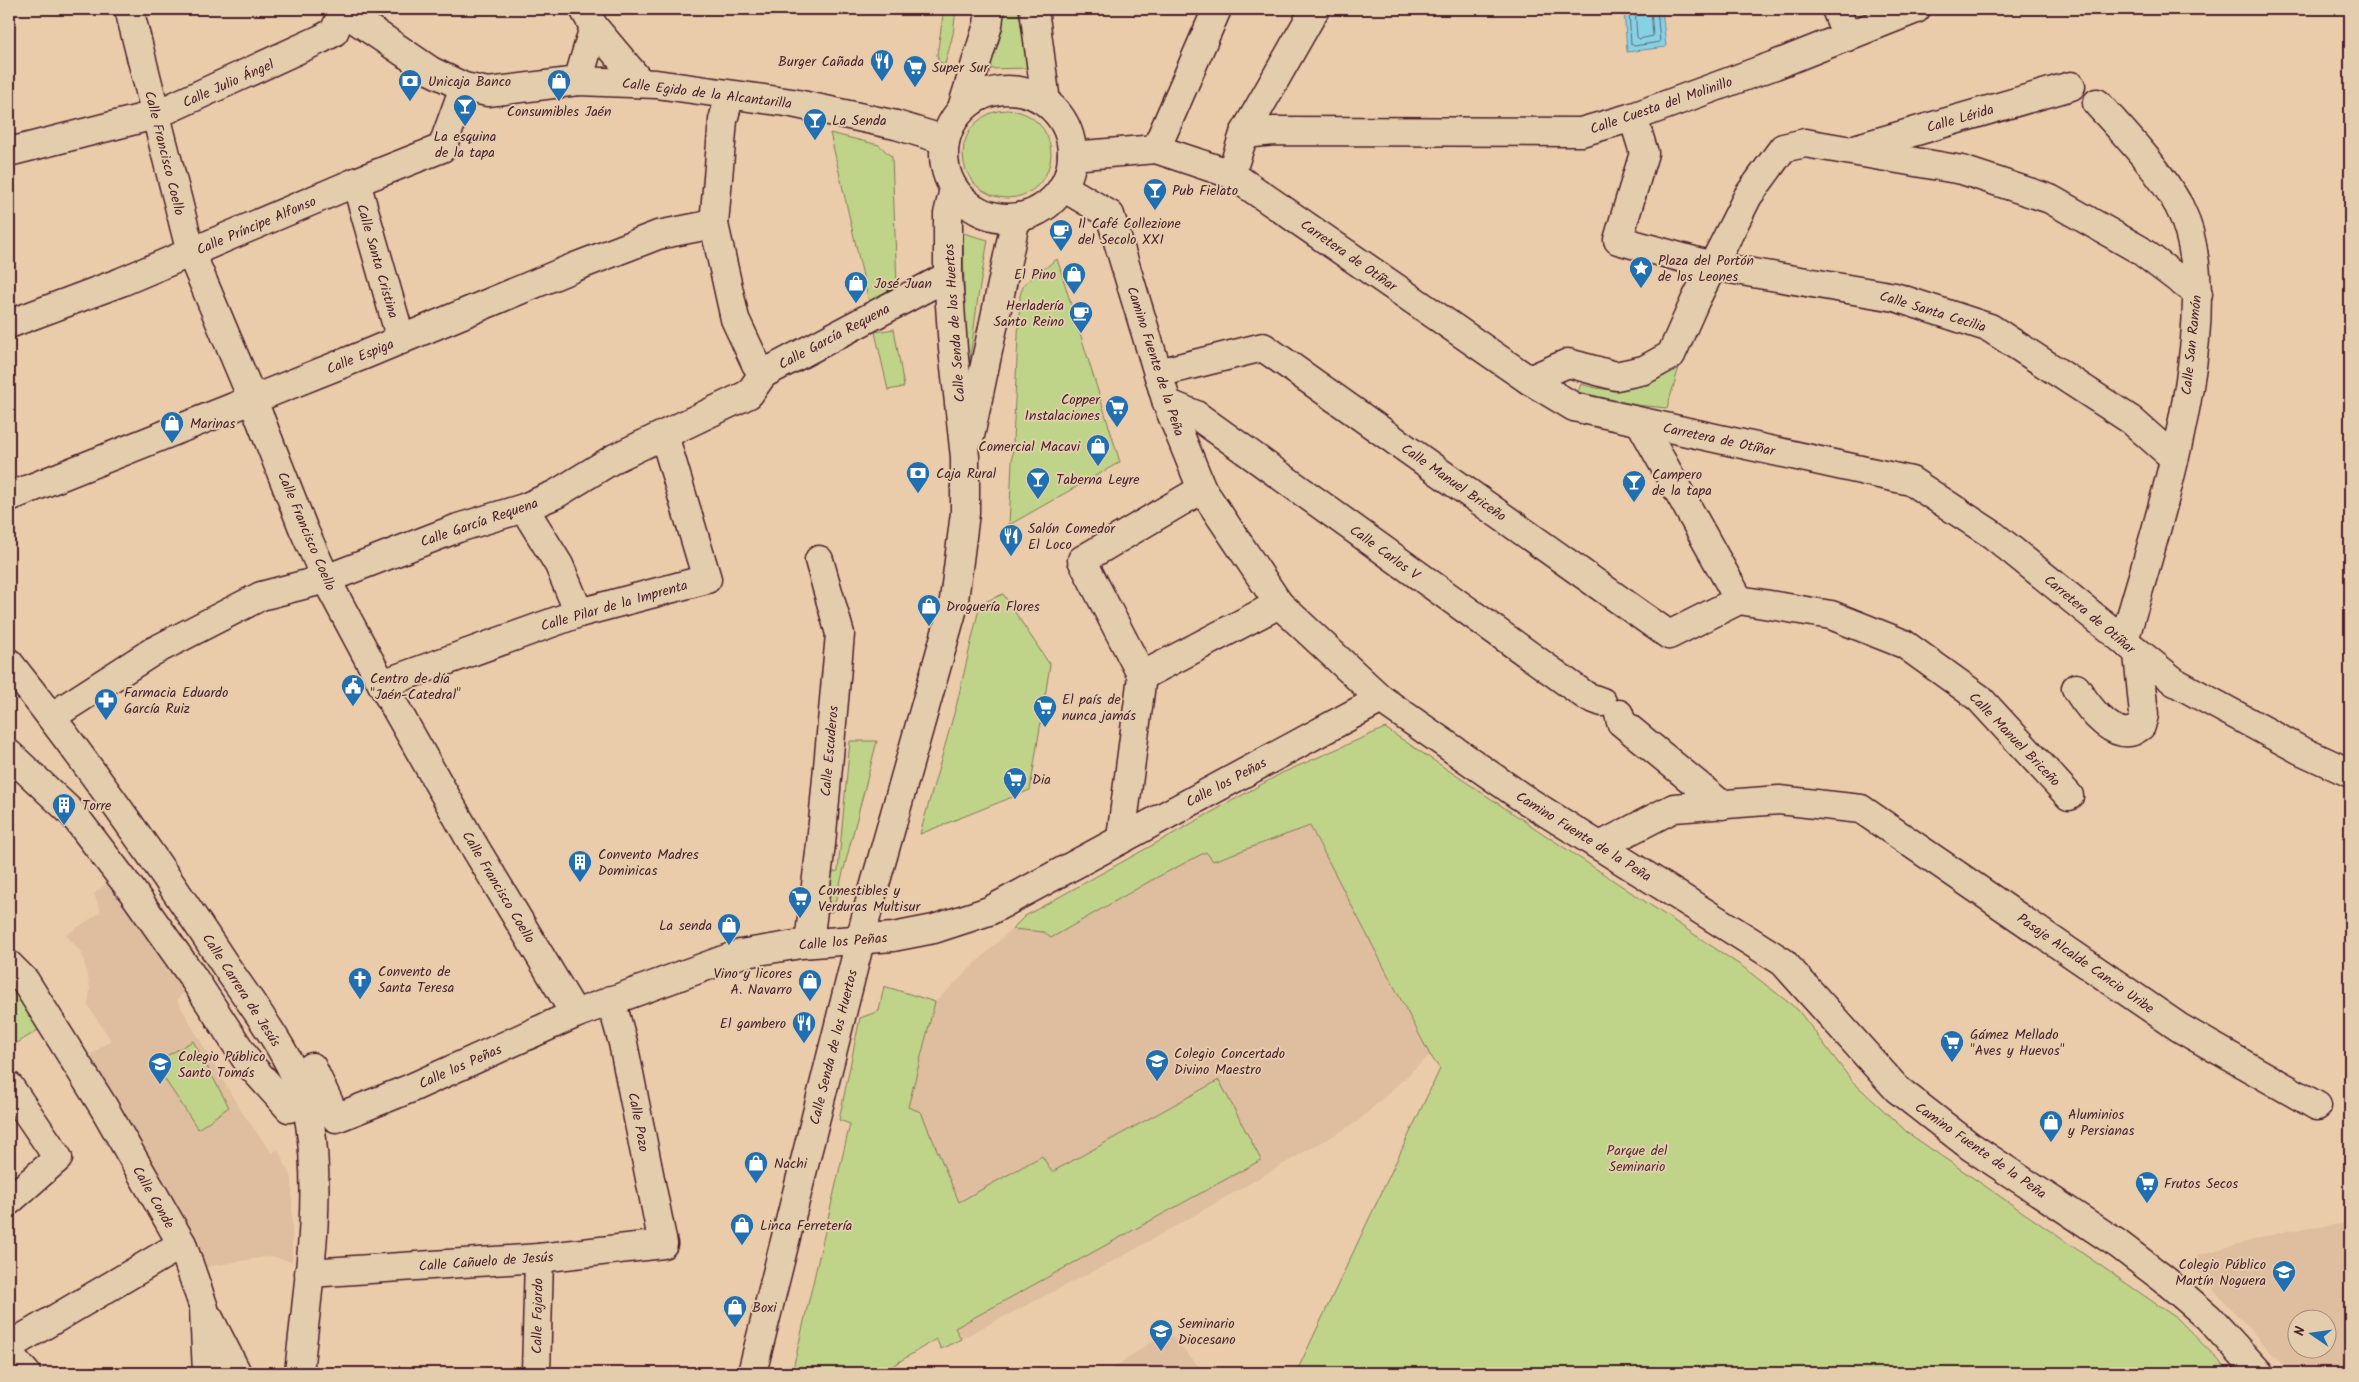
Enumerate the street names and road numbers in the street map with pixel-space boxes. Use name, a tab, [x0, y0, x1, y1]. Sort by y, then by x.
street label: Calle Julio Ángel	[179, 54, 278, 114]
street label: Calle Cuesta del Molinillo	[1587, 71, 1735, 141]
street label: Calle Egido de la Alcantarilla	[621, 73, 793, 115]
street label: Calle Francisco Coello	[138, 89, 190, 218]
street label: Calle Lérida	[1924, 99, 1996, 139]
street label: Calle Príncipe Alfonso	[193, 191, 320, 261]
street label: Calle Santa Cristina	[350, 202, 404, 321]
street label: Carretera de Otíñar	[1295, 214, 1403, 298]
street label: Calle Senda de los Huertos	[938, 243, 972, 403]
street label: Camino Fuente de la Peña	[1120, 284, 1190, 439]
street label: Calle Santa Cecilia	[1877, 285, 1989, 339]
street label: Calle San Ramón	[2176, 294, 2208, 396]
street label: Calle García Requena	[775, 298, 894, 376]
street label: Calle Espiga	[323, 333, 397, 380]
street label: Carretera de Otíñar	[1661, 417, 1778, 463]
street label: Calle Manuel Briceño	[1396, 438, 1511, 527]
street label: Calle Francisco Coello	[271, 468, 341, 594]
street label: Calle García Requena	[417, 492, 541, 553]
street label: Calle Carlos V	[1345, 520, 1425, 587]
street label: Carretera de Otíñar	[2039, 570, 2141, 661]
street label: Calle Pilar de la Imprenta	[538, 574, 690, 637]
street label: Calle Manuel Briceño	[1963, 687, 2065, 792]
street label: Calle Escuderos	[815, 705, 845, 797]
street label: Calle los Peñas	[1182, 752, 1271, 813]
street label: Camino Fuente de la Peña	[1511, 786, 1656, 888]
street label: Calle Francisco Coello	[456, 827, 540, 948]
street label: Pasaje Alcalde Cancio Uribe	[2012, 908, 2159, 1020]
street label: Calle los Peñas	[798, 927, 888, 957]
street label: Calle Carrera de Jesús	[196, 929, 286, 1052]
street label: Calle Senda de los Huertos	[804, 967, 864, 1127]
street label: Calle los Peñas	[415, 1039, 506, 1095]
street label: Calle Pozo	[621, 1091, 655, 1154]
street label: Camino Fuente de la Peña	[1910, 1097, 2051, 1205]
street label: Calle Conde	[126, 1162, 180, 1234]
street label: Calle Cañuelo de Jesús	[418, 1246, 554, 1278]
street label: Calle Fajardo	[526, 1278, 550, 1354]

